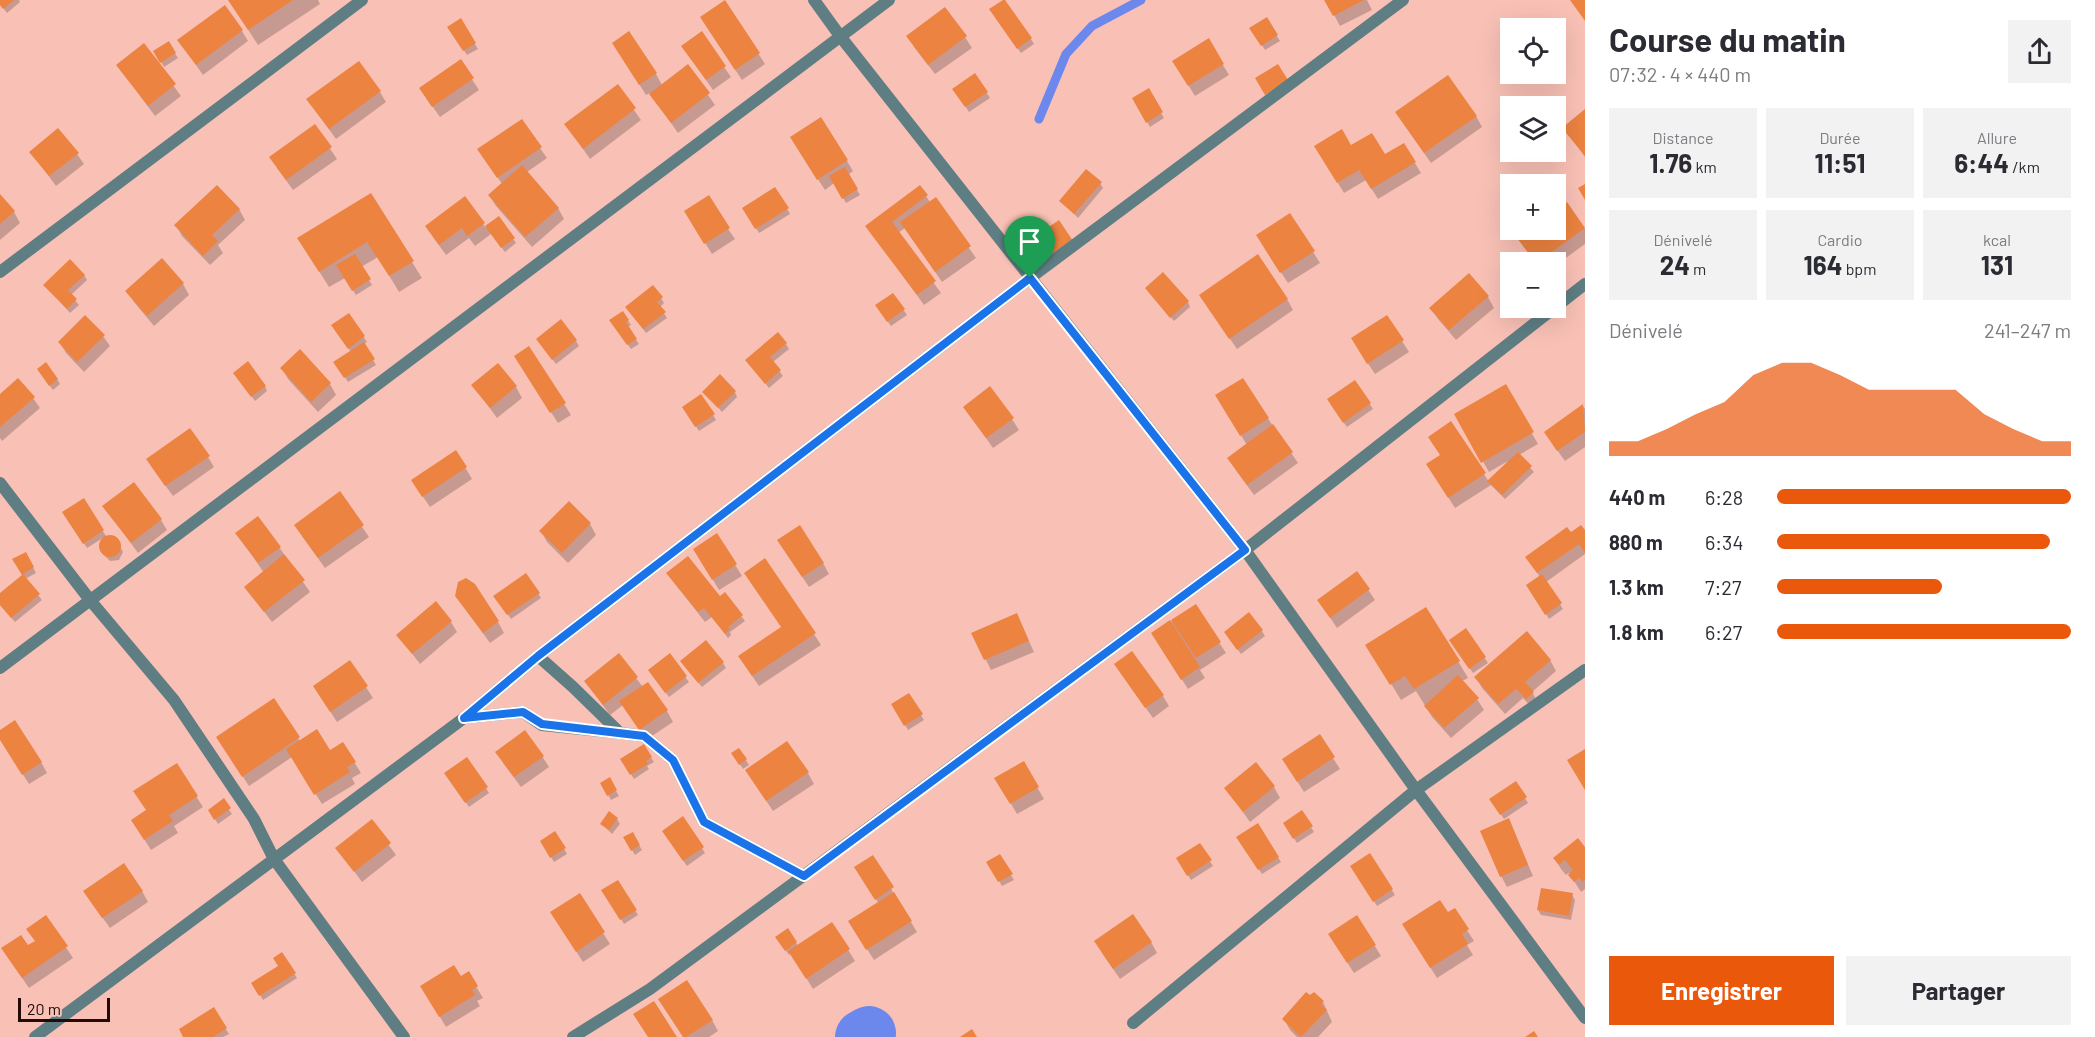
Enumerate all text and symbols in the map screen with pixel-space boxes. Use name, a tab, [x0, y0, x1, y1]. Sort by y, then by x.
map controls	[1500, 18, 1566, 318]
button: locate	[1500, 18, 1566, 84]
text: Course du matin	[1609, 19, 1846, 59]
button: share	[2008, 20, 2071, 83]
text: 07:32 · 4 × 440 m	[1609, 62, 1751, 86]
button: layers	[1500, 96, 1566, 162]
text: Distance	[1653, 128, 1713, 147]
text: Durée	[1819, 128, 1861, 147]
text: Allure	[1977, 128, 2017, 147]
text: 1.76	[1649, 147, 1692, 178]
text: 11:51	[1815, 147, 1866, 178]
text: 6:44	[1954, 147, 2009, 178]
text: km	[1692, 157, 1717, 176]
text: /km	[2009, 157, 2040, 176]
button: +	[1500, 174, 1566, 240]
pin	[1004, 216, 1055, 278]
icon: arrive	[1013, 225, 1046, 258]
text: Dénivelé	[1653, 230, 1713, 249]
text: Cardio	[1817, 230, 1863, 249]
text: kcal	[1983, 230, 2011, 249]
text: 24	[1660, 249, 1690, 280]
text: 164	[1804, 249, 1842, 280]
text: 131	[1981, 249, 2013, 280]
button: −	[1500, 252, 1566, 318]
text: m	[1690, 259, 1706, 278]
text: bpm	[1842, 259, 1876, 278]
text: Dénivelé	[1609, 318, 1683, 342]
text: 241–247 m	[1984, 318, 2071, 342]
text: 440 m	[1609, 485, 1665, 509]
text: 6:28	[1705, 485, 1743, 509]
text: 880 m	[1609, 530, 1663, 554]
text: 6:34	[1705, 530, 1743, 554]
text: 1.3 km	[1609, 575, 1664, 599]
text: 7:27	[1705, 575, 1741, 599]
text: 1.8 km	[1609, 620, 1664, 644]
text: 6:27	[1705, 620, 1742, 644]
button: Enregistrer	[1609, 956, 1834, 1025]
button: Partager	[1846, 956, 2071, 1025]
scale bar	[18, 995, 110, 1022]
text: 20 m	[27, 999, 61, 1018]

